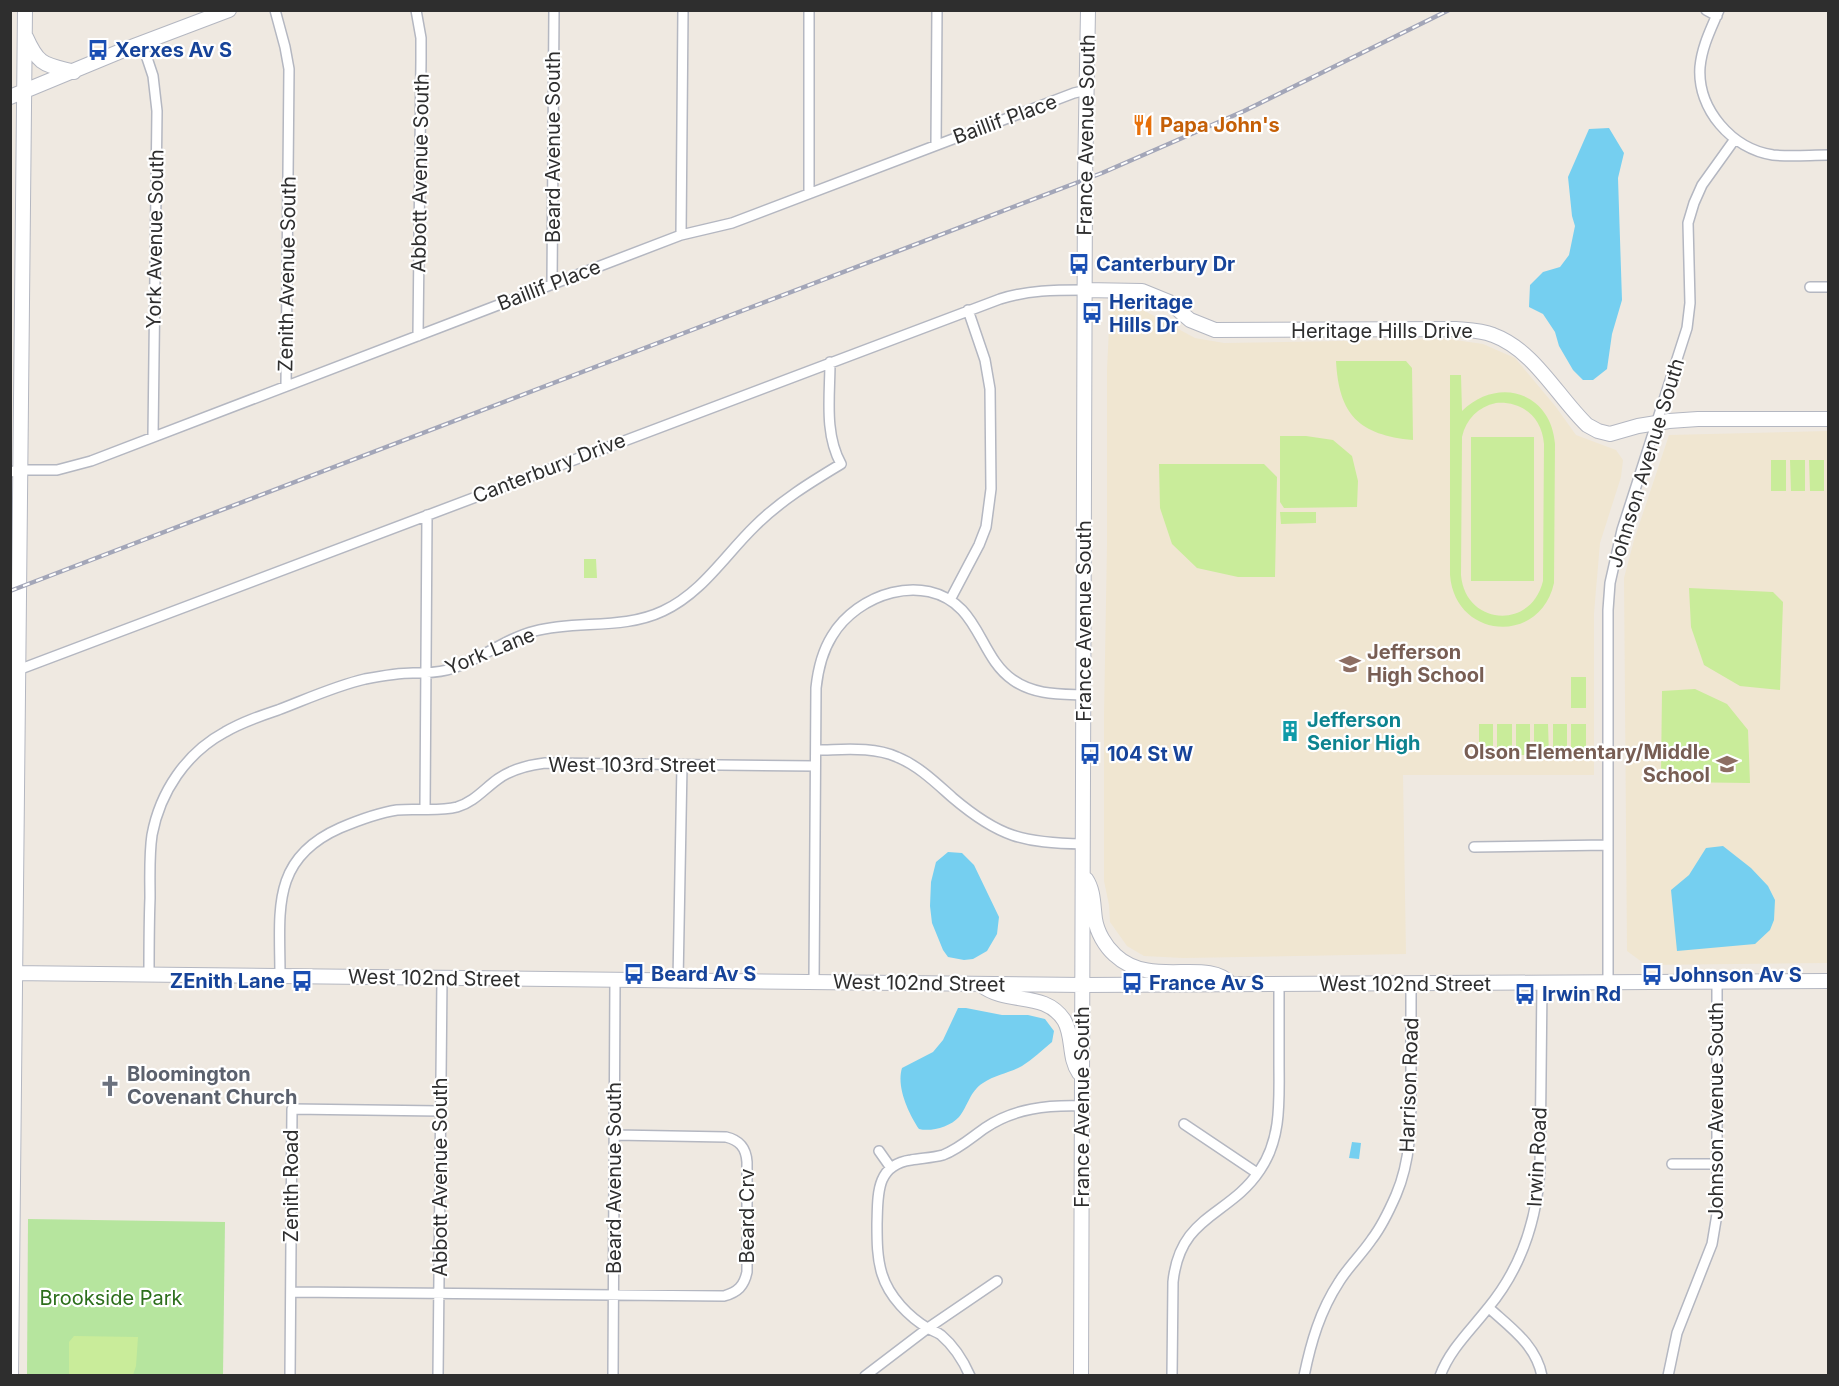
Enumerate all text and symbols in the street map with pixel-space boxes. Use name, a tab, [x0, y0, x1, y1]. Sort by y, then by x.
street label: France Avenue South	[1072, 34, 1100, 236]
bus stop icon: Xerxes Av S	[86, 38, 110, 62]
place label: Xerxes Av S	[115, 38, 232, 62]
street label: Beard Avenue South	[541, 51, 565, 243]
street label: Abbott Avenue South	[406, 73, 434, 273]
street label: Baillif Place	[950, 89, 1060, 149]
restaurant icon: Papa John's	[1131, 113, 1155, 137]
place label: Papa John's	[1160, 113, 1280, 137]
street label: York Avenue South	[141, 149, 169, 329]
street label: Zenith Avenue South	[273, 176, 301, 372]
bus stop icon: Canterbury Dr	[1067, 252, 1091, 276]
place label: Canterbury Dr	[1096, 252, 1235, 276]
street label: Baillif Place	[494, 254, 604, 316]
place label: Heritage Hills Dr	[1109, 290, 1193, 337]
bus stop icon: Heritage Hills Dr	[1080, 301, 1104, 325]
street label: Heritage Hills Drive	[1291, 319, 1473, 343]
street label: Johnson Avenue South	[1603, 355, 1689, 571]
street label: Canterbury Drive	[469, 428, 629, 508]
street label: France Avenue South	[1072, 520, 1096, 722]
street label: York Lane	[442, 622, 538, 680]
place label: Jefferson High School	[1367, 640, 1484, 687]
school or university icon: Jefferson High School	[1338, 652, 1362, 676]
place label: Jefferson Senior High	[1307, 708, 1420, 755]
building icon: Jefferson Senior High	[1278, 719, 1302, 743]
place label: Olson Elementary/Middle School	[1464, 740, 1710, 787]
bus stop icon: 104 St W	[1078, 742, 1102, 766]
place label: 104 St W	[1107, 742, 1194, 766]
school or university icon: Olson Elementary/Middle School	[1715, 752, 1739, 776]
street label: West 103rd Street	[548, 753, 716, 777]
bus stop icon: Beard Av S	[622, 962, 646, 986]
place label: Beard Av S	[651, 962, 756, 986]
bus stop icon: Johnson Av S	[1640, 963, 1664, 987]
place label: Johnson Av S	[1669, 963, 1802, 987]
street label: West 102nd Street	[348, 964, 521, 992]
place label: ZEnith Lane	[170, 969, 285, 993]
bus stop icon: ZEnith Lane	[290, 969, 314, 993]
street label: West 102nd Street	[833, 969, 1006, 997]
bus stop icon: France Av S	[1120, 971, 1144, 995]
place label: France Av S	[1149, 971, 1264, 995]
street label: West 102nd Street	[1319, 972, 1492, 996]
bus stop icon: Irwin Rd	[1513, 982, 1537, 1006]
place label: Irwin Rd	[1542, 982, 1621, 1006]
street label: Johnson Avenue South	[1704, 1002, 1728, 1220]
street label: France Avenue South	[1070, 1006, 1094, 1208]
street label: Harrison Road	[1395, 1017, 1423, 1153]
place label: Bloomington Covenant Church	[127, 1062, 297, 1109]
church icon: Bloomington Covenant Church	[98, 1074, 122, 1098]
street label: Abbott Avenue South	[428, 1077, 452, 1277]
street label: Beard Avenue South	[602, 1082, 626, 1274]
street label: Irwin Road	[1522, 1106, 1552, 1208]
street label: Zenith Road	[279, 1129, 303, 1243]
street label: Beard Crv	[735, 1169, 759, 1263]
park label: Brookside Park	[40, 1286, 183, 1310]

